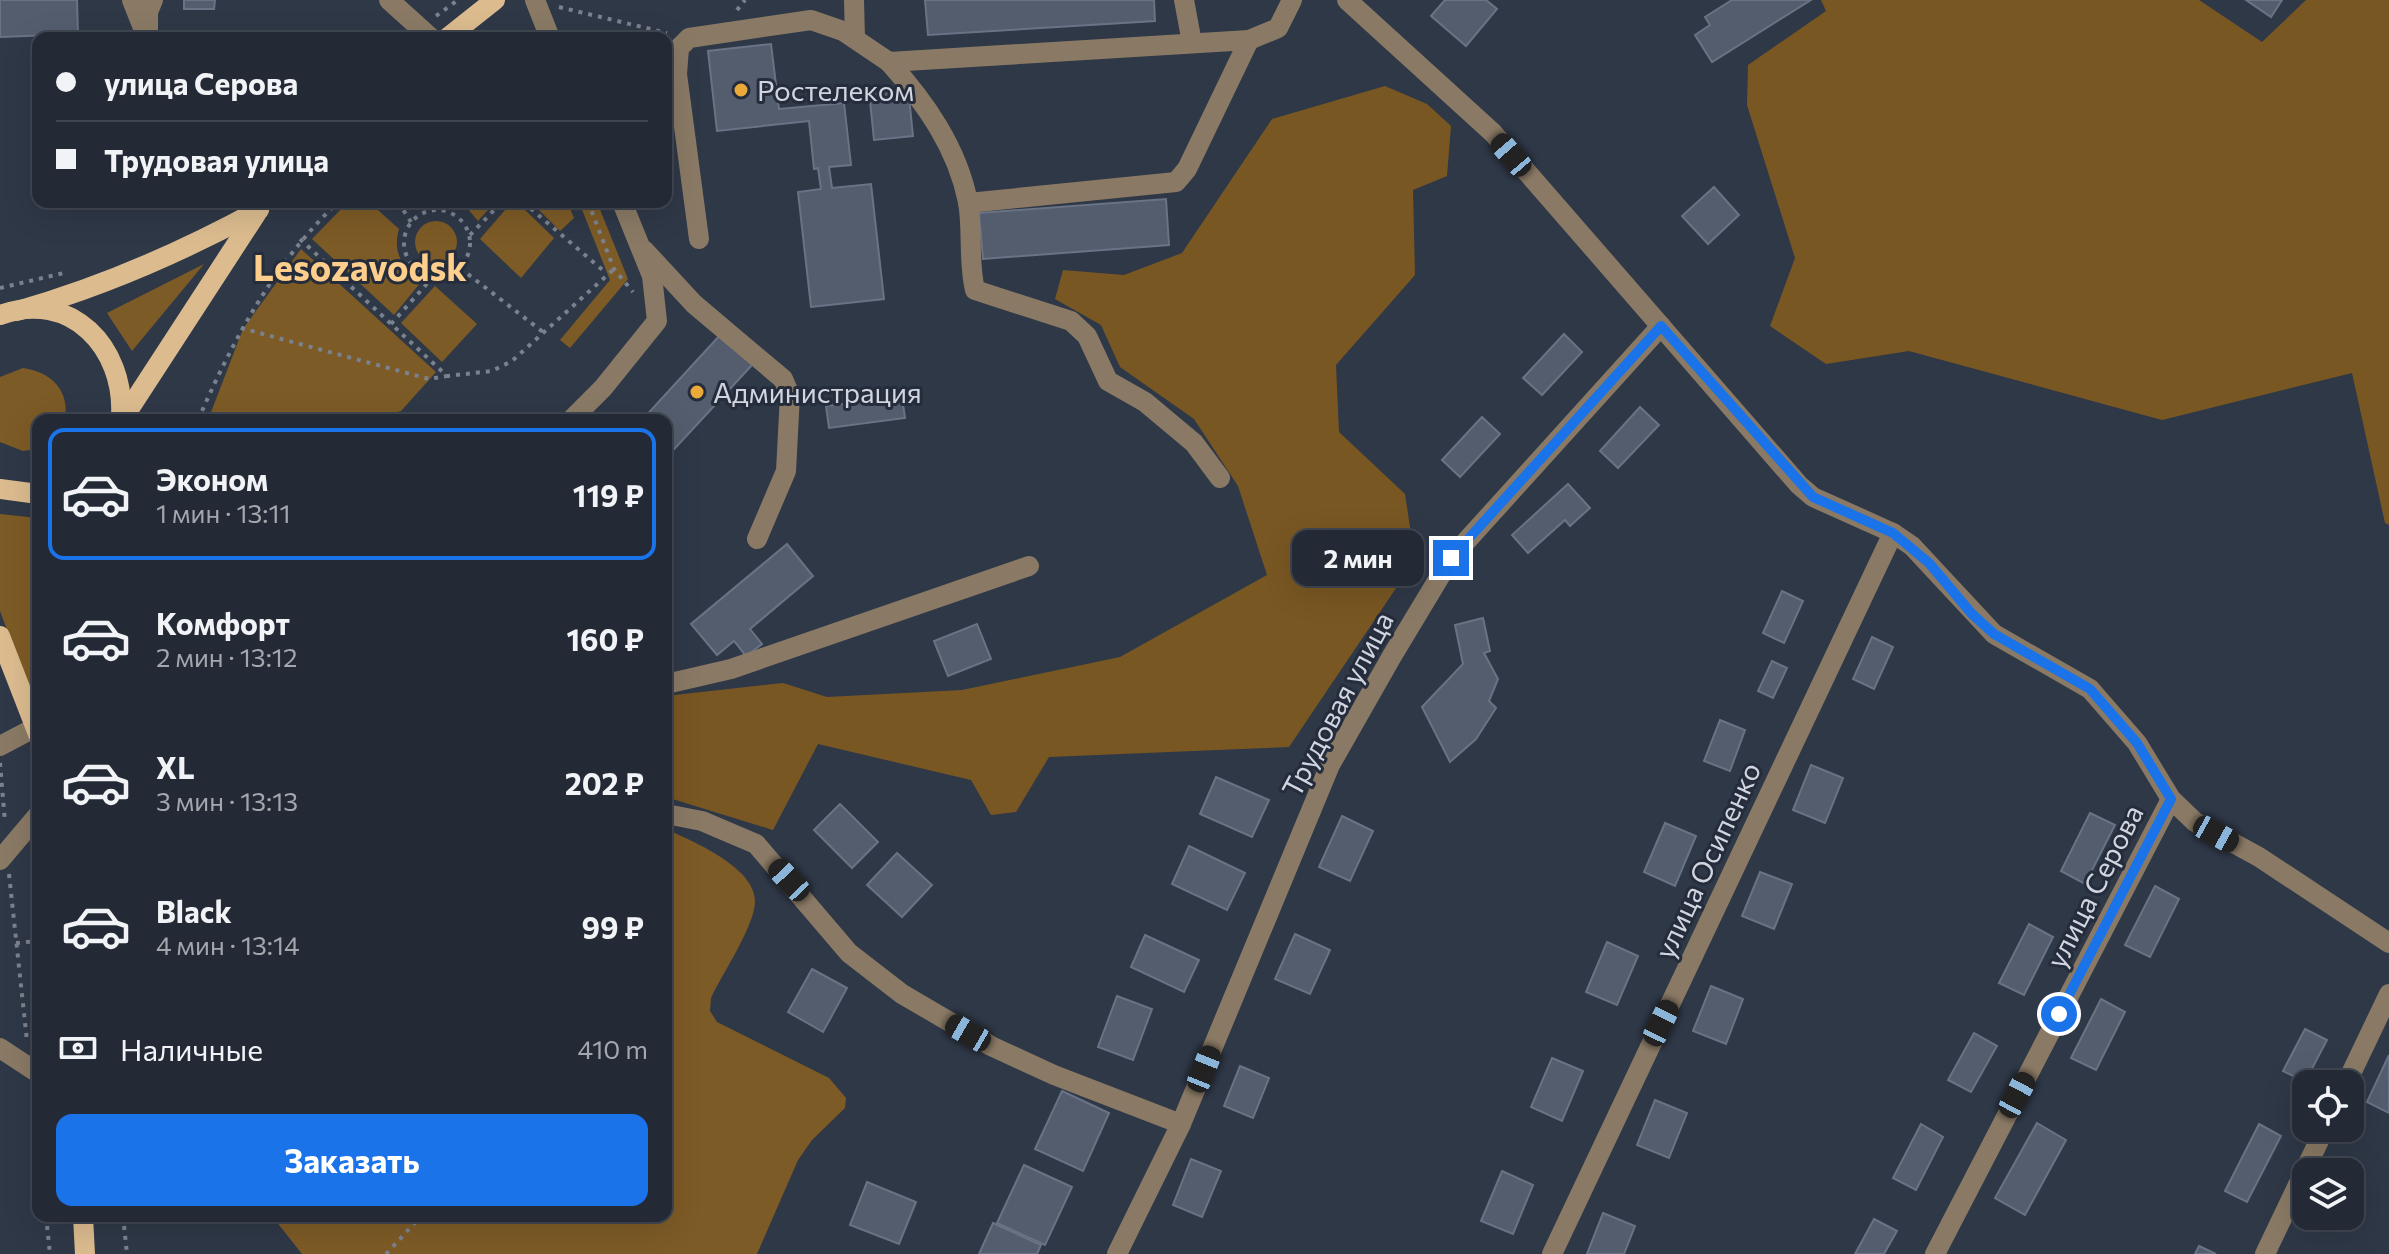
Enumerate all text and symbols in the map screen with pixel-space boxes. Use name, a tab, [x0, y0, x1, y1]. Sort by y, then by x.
text: улица Серова	[104, 64, 298, 101]
place label: Ростелеком	[757, 73, 914, 107]
marker: Ростелеком	[732, 81, 750, 99]
car	[1486, 129, 1536, 181]
text: Трудовая улица	[104, 141, 329, 178]
district label: Lesozavodsk	[253, 244, 467, 288]
place label: Администрация	[713, 375, 922, 409]
marker: Администрация	[688, 383, 706, 401]
icon: car	[60, 458, 132, 530]
text: Эконом	[156, 460, 268, 497]
text: 119 ₽	[573, 476, 644, 513]
text: 1 мин · 13:11	[156, 497, 291, 528]
callout: 2 мин	[1291, 530, 1423, 586]
route end	[1433, 540, 1469, 576]
text: 2 мин	[1323, 542, 1393, 573]
icon: car	[60, 602, 132, 674]
text: Комфорт	[156, 604, 290, 641]
street label: Трудовая улица	[1274, 606, 1400, 802]
text: 160 ₽	[566, 620, 644, 657]
text: 2 мин · 13:12	[156, 641, 297, 672]
icon: car	[60, 746, 132, 818]
text: XL	[156, 748, 195, 785]
street label: улица Осипенко	[1647, 757, 1767, 963]
text: 202 ₽	[565, 764, 644, 801]
text: 3 мин · 13:13	[156, 785, 298, 816]
street label: улица Серова	[2038, 799, 2150, 973]
car	[2189, 812, 2243, 856]
car	[764, 854, 814, 906]
icon: car	[60, 890, 132, 962]
text: Black	[156, 892, 232, 929]
text: 99 ₽	[581, 908, 644, 945]
text: 4 мин · 13:14	[156, 929, 300, 960]
car	[1640, 996, 1682, 1050]
route start	[2041, 996, 2077, 1032]
car	[941, 1011, 995, 1055]
icon: cash	[56, 1026, 100, 1070]
text: Наличные	[120, 1030, 263, 1067]
text: 410 m	[577, 1033, 648, 1064]
car	[1184, 1042, 1224, 1096]
car	[1995, 1068, 2039, 1122]
map controls	[2292, 1070, 2364, 1230]
button: locate	[2292, 1070, 2364, 1142]
button: Заказать	[56, 1114, 648, 1206]
button: layers	[2292, 1158, 2364, 1230]

